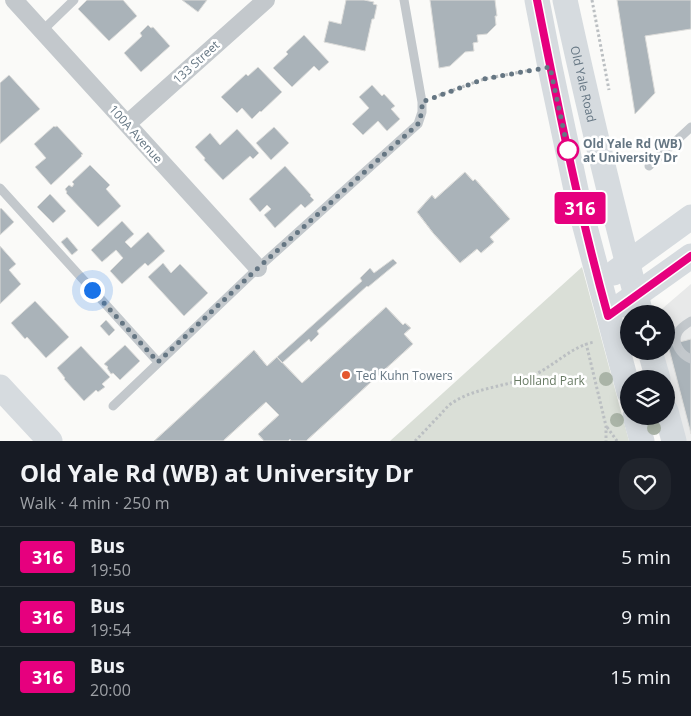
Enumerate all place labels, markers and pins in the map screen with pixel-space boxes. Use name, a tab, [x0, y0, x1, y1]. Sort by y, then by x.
place label: Old Yale Rd (WB) at University Dr	[583, 135, 682, 166]
marker: Old Yale Rd (WB) at University Dr	[557, 139, 579, 161]
place label: Ted Kuhn Towers	[356, 367, 453, 384]
marker: Ted Kuhn Towers	[340, 369, 352, 381]

